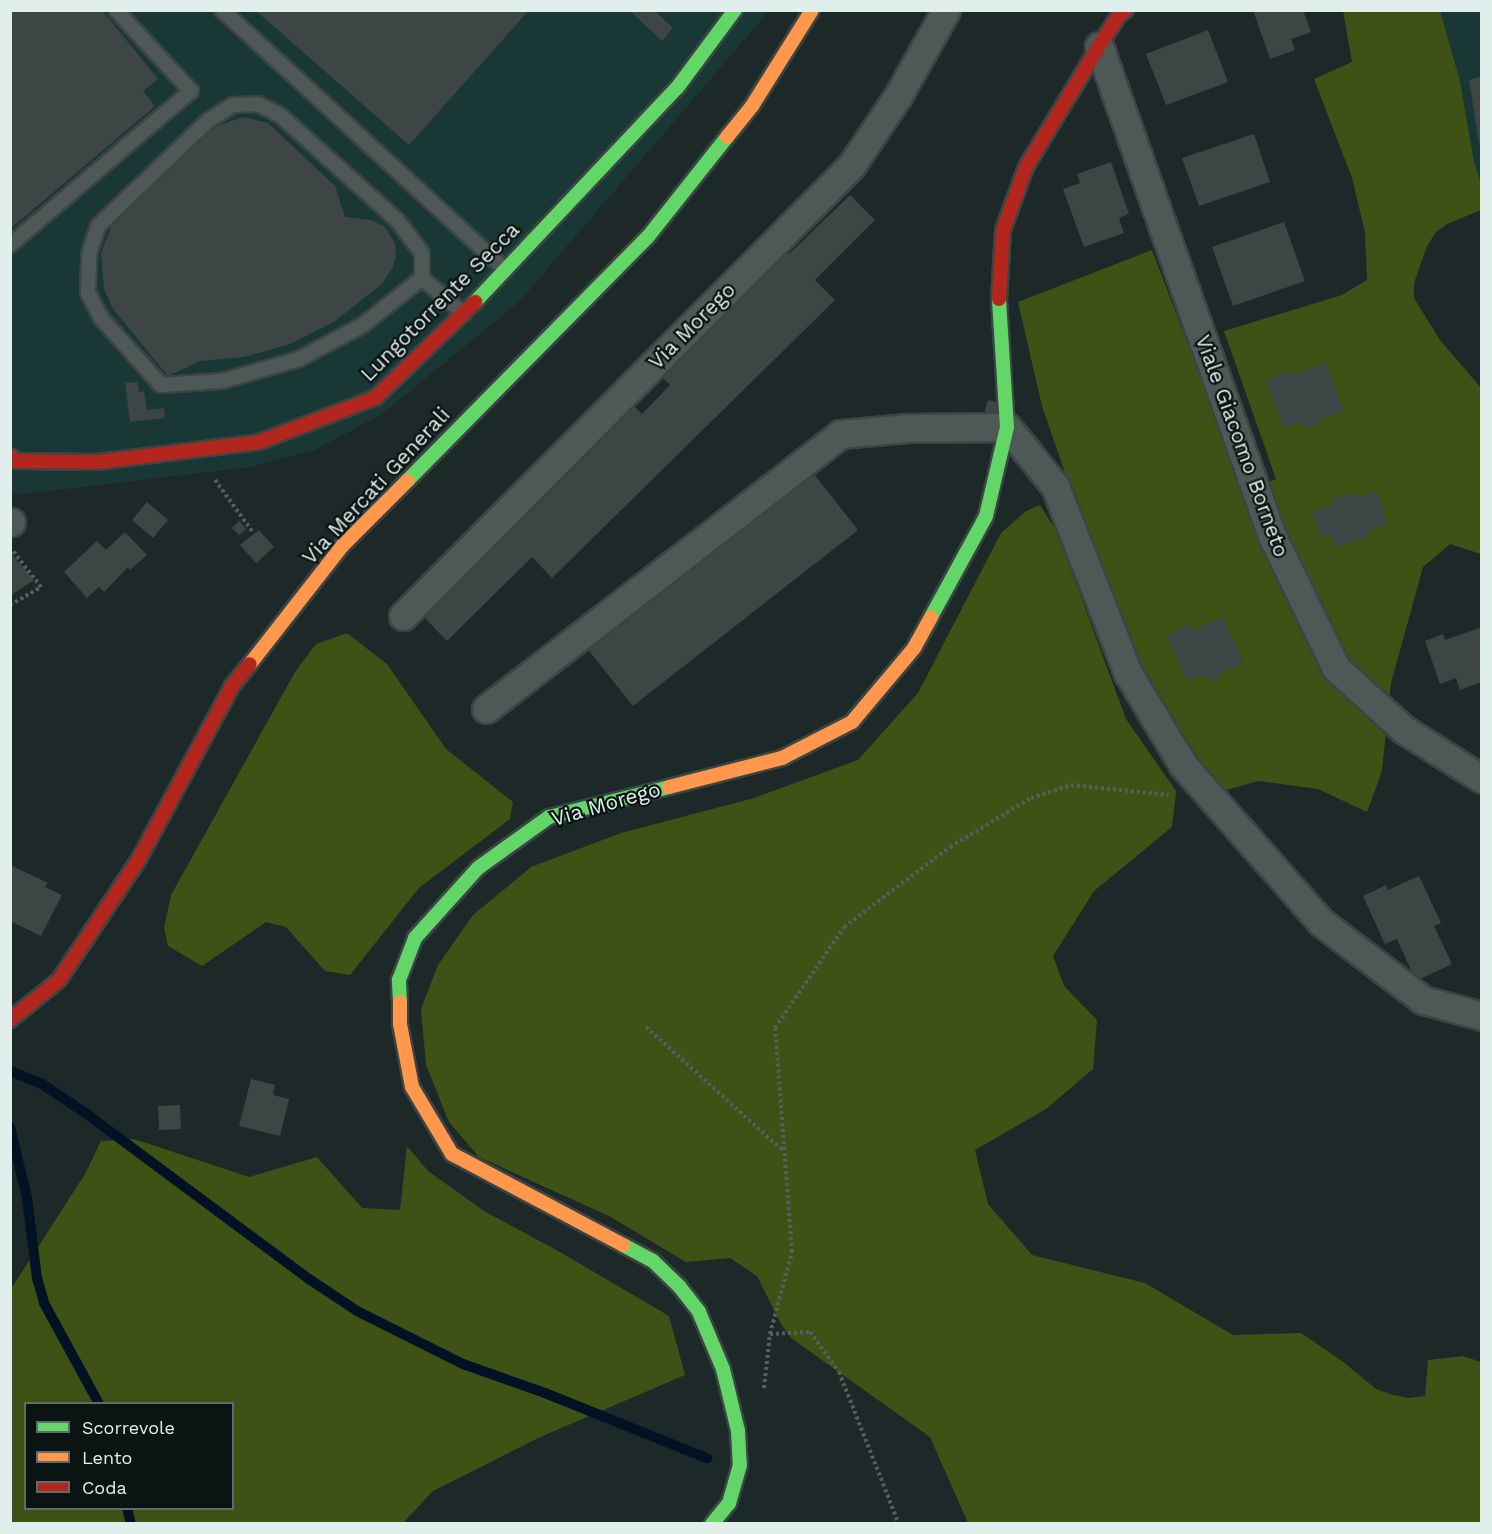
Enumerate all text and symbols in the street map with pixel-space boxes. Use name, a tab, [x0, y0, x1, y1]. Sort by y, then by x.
street label: Lungotorrente Secca	[355, 217, 525, 387]
street label: Via Morego	[643, 277, 741, 375]
street label: Viale Giacomo Borneto	[1190, 331, 1294, 561]
street label: Via Mercati Generali	[297, 402, 455, 570]
street label: Via Morego	[548, 776, 664, 832]
legend	[24, 1402, 234, 1510]
text: Scorrevole	[82, 1417, 175, 1438]
text: Lento	[82, 1447, 132, 1468]
text: Coda	[82, 1477, 127, 1498]

